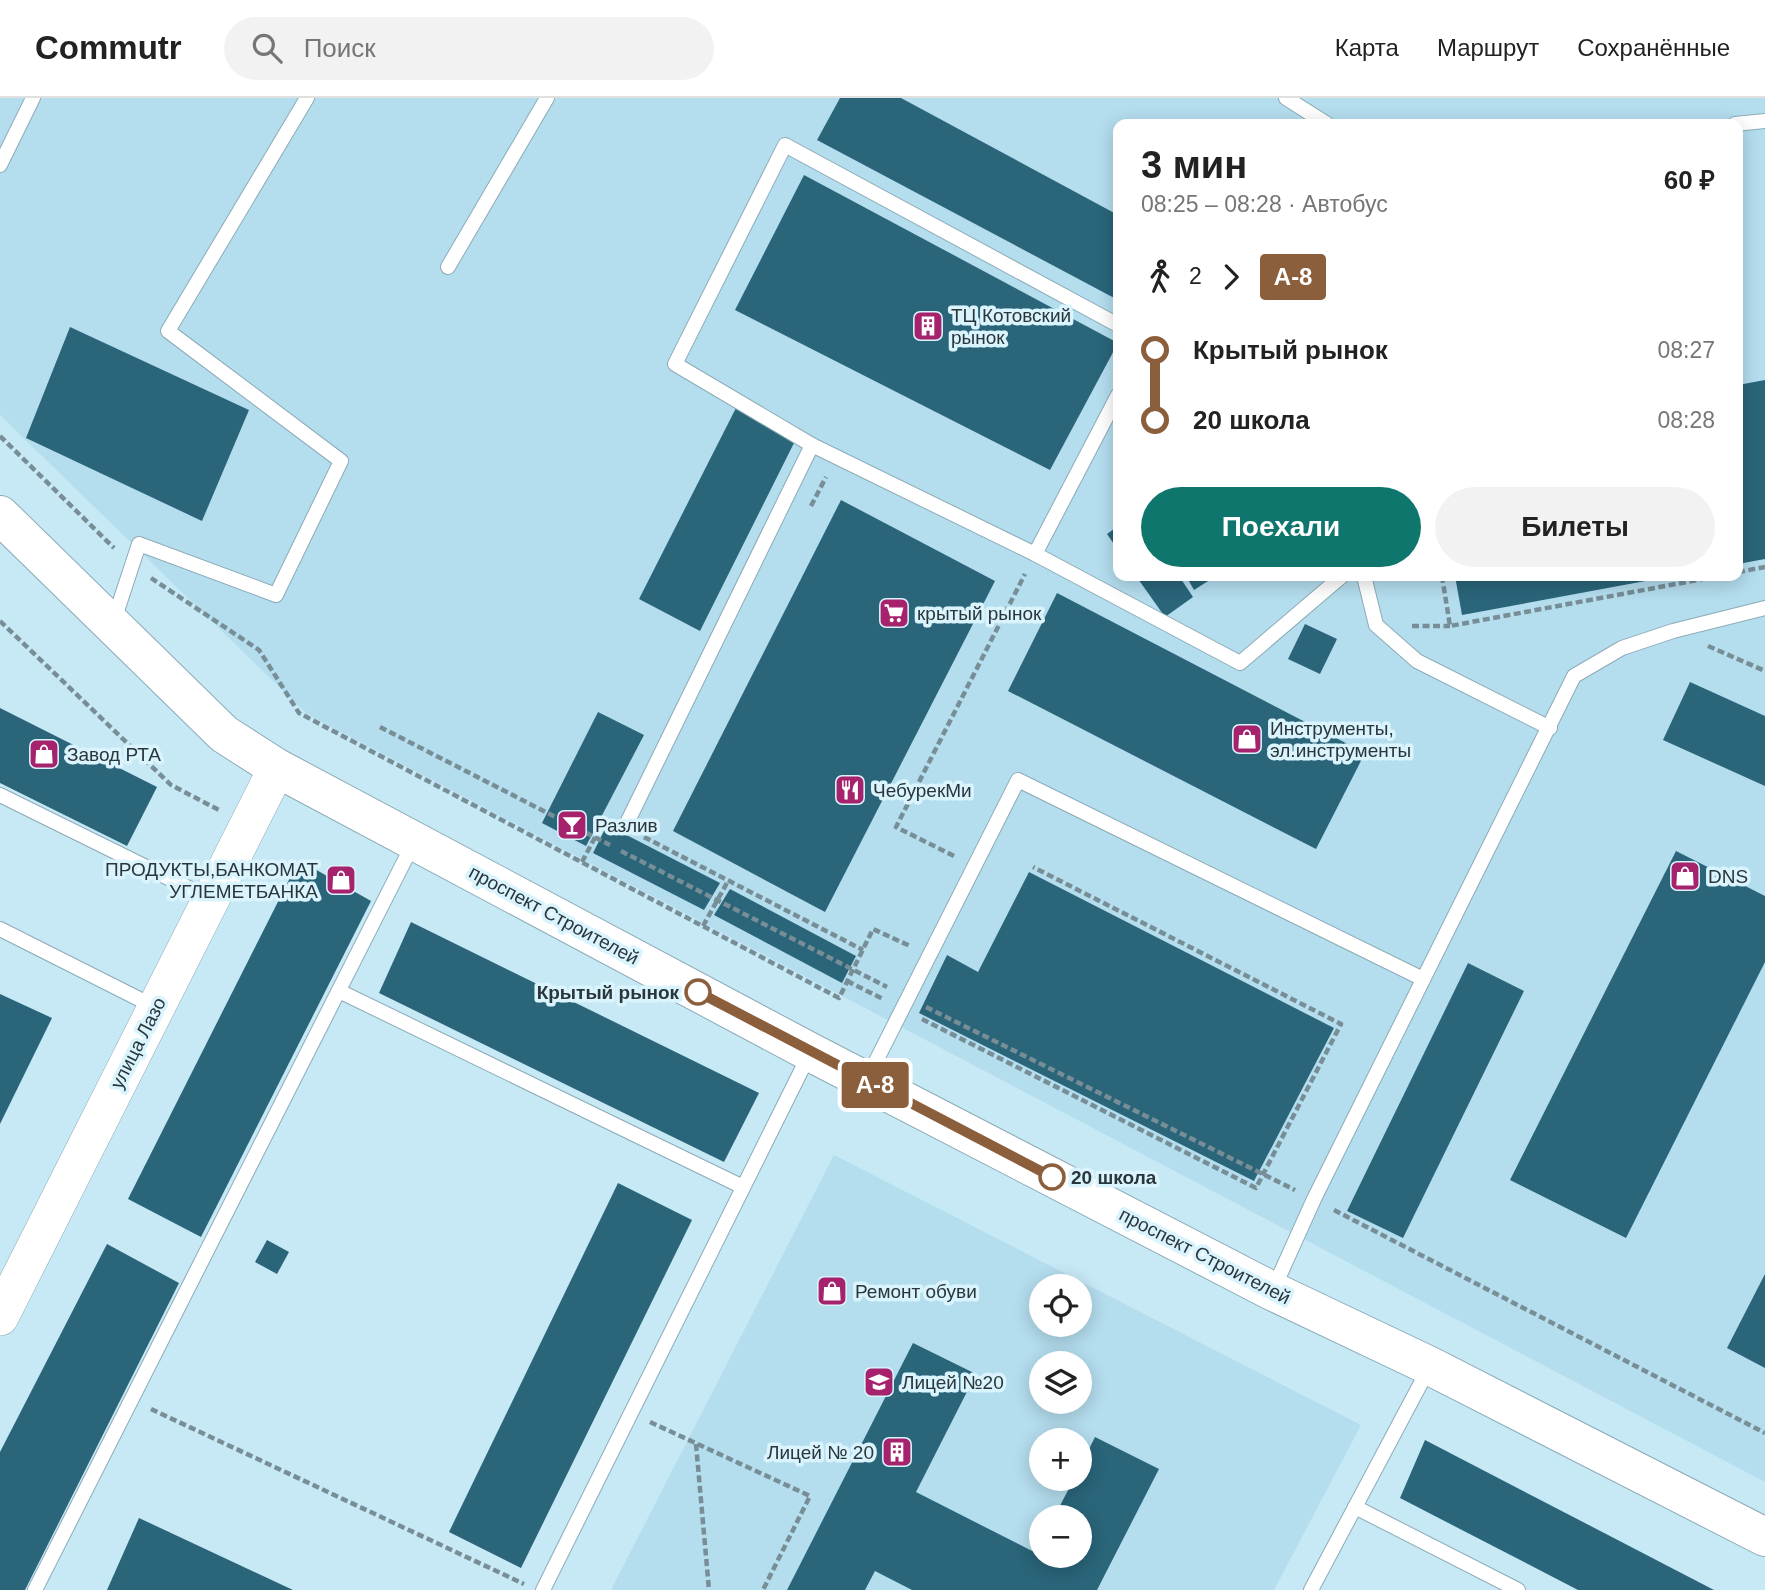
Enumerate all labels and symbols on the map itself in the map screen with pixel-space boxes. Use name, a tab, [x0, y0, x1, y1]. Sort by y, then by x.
place label: ТЦ Котовский рынок	[951, 305, 1071, 348]
building icon: ТЦ Котовский рынок	[911, 309, 945, 343]
supermarket icon: крытый рынок	[877, 596, 911, 630]
place label: крытый рынок	[917, 603, 1042, 624]
place label: Инструменты, эл.инструменты	[1270, 718, 1411, 761]
shop icon: Инструменты, эл.инструменты	[1230, 722, 1264, 756]
shop icon: Завод РТА	[27, 737, 61, 771]
place label: Завод РТА	[67, 744, 161, 765]
restaurant icon: ЧебурекМи	[833, 773, 867, 807]
place label: ЧебурекМи	[873, 780, 972, 801]
bar icon: Разлив	[555, 808, 589, 842]
place label: Разлив	[595, 815, 658, 836]
place label: ПРОДУКТЫ,БАНКОМАТ УГЛЕМЕТБАНКА	[105, 859, 318, 902]
shop icon: DNS	[1668, 859, 1702, 893]
street label: проспект Строителей	[466, 861, 642, 969]
shop icon: ПРОДУКТЫ,БАНКОМАТ УГЛЕМЕТБАНКА	[324, 863, 358, 897]
place label: DNS	[1708, 866, 1748, 887]
marker: Крытый рынок	[685, 979, 711, 1005]
place label: Крытый рынок	[537, 982, 679, 1003]
street label: улица Лазо	[106, 994, 170, 1092]
line badge: А-8	[835, 1062, 915, 1108]
marker: 20 школа	[1039, 1164, 1065, 1190]
place label: 20 школа	[1071, 1167, 1157, 1188]
street label: проспект Строителей	[1116, 1204, 1294, 1308]
shop icon: Ремонт обуви	[815, 1274, 849, 1308]
place label: Ремонт обуви	[855, 1281, 977, 1302]
school or university icon: Лицей №20	[862, 1365, 896, 1399]
place label: Лицей №20	[902, 1372, 1004, 1393]
building icon: Лицей № 20	[880, 1435, 914, 1469]
place label: Лицей № 20	[767, 1442, 874, 1463]

